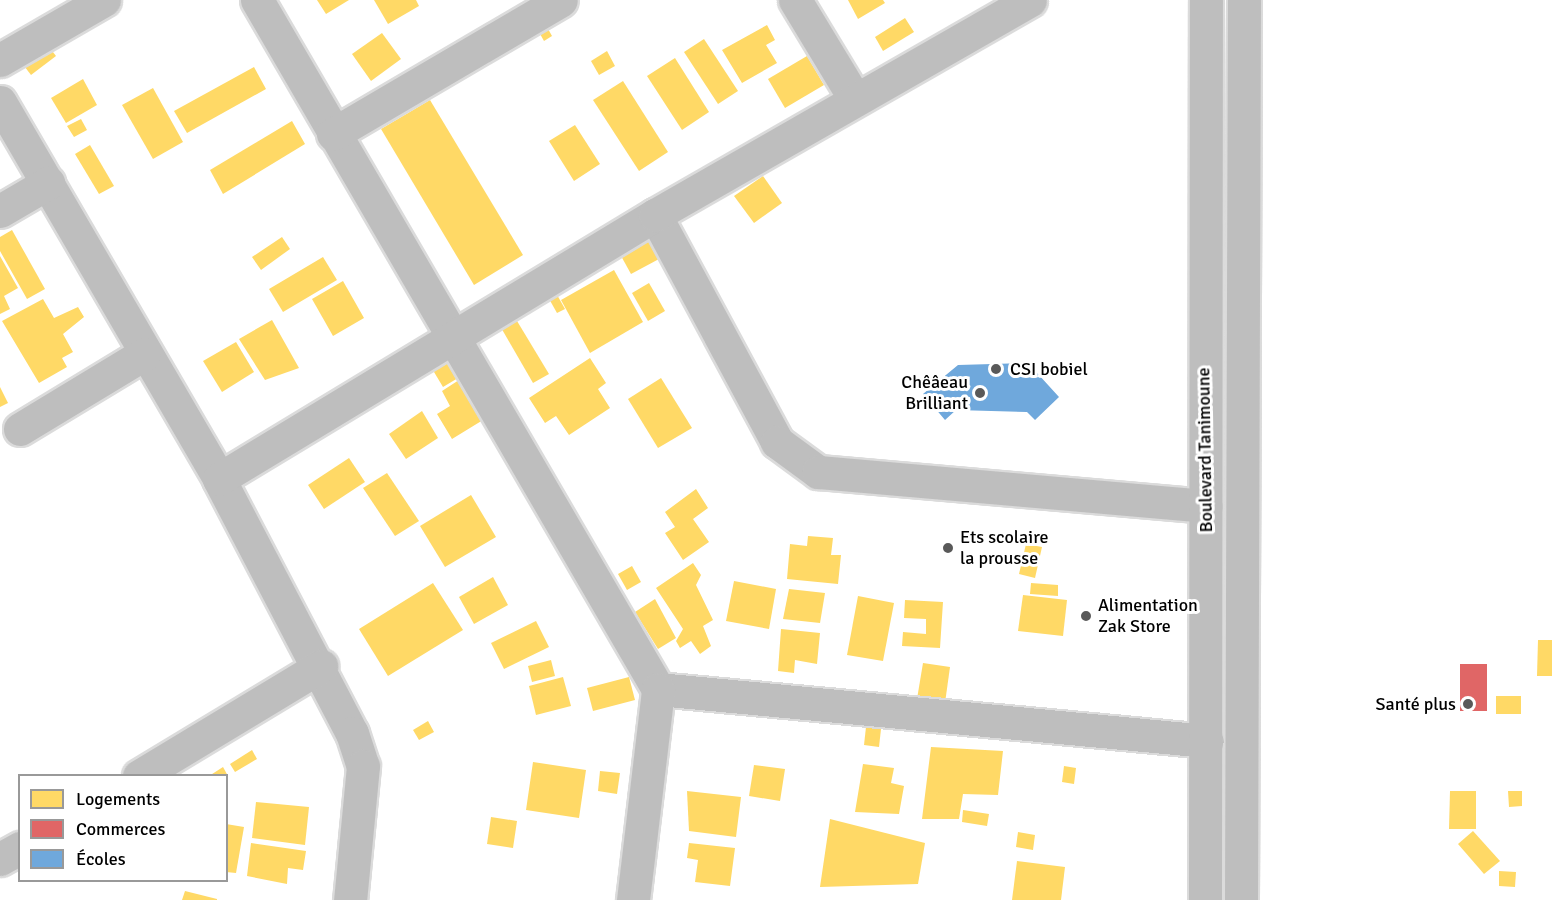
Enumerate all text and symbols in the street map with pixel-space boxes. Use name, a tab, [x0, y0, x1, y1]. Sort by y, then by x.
place label: CSI bobiel	[1010, 358, 1088, 380]
marker: CSI bobiel	[987, 360, 1005, 378]
street label: Boulevard Tanimoune	[1193, 367, 1217, 533]
place label: Chêâeau Brilliant	[901, 372, 968, 415]
marker: Chêâeau Brilliant	[973, 386, 987, 400]
place label: Ets scolaire la prousse	[960, 527, 1048, 570]
marker: Ets scolaire la prousse	[941, 541, 955, 555]
place label: Alimentation Zak Store	[1098, 595, 1198, 638]
marker: Alimentation Zak Store	[1079, 609, 1093, 623]
place label: Santé plus	[1376, 693, 1456, 715]
marker: Santé plus	[1461, 697, 1475, 711]
legend	[18, 774, 228, 882]
text: Logements	[76, 788, 160, 810]
text: Commerces	[76, 818, 165, 840]
text: Écoles	[76, 848, 126, 870]

